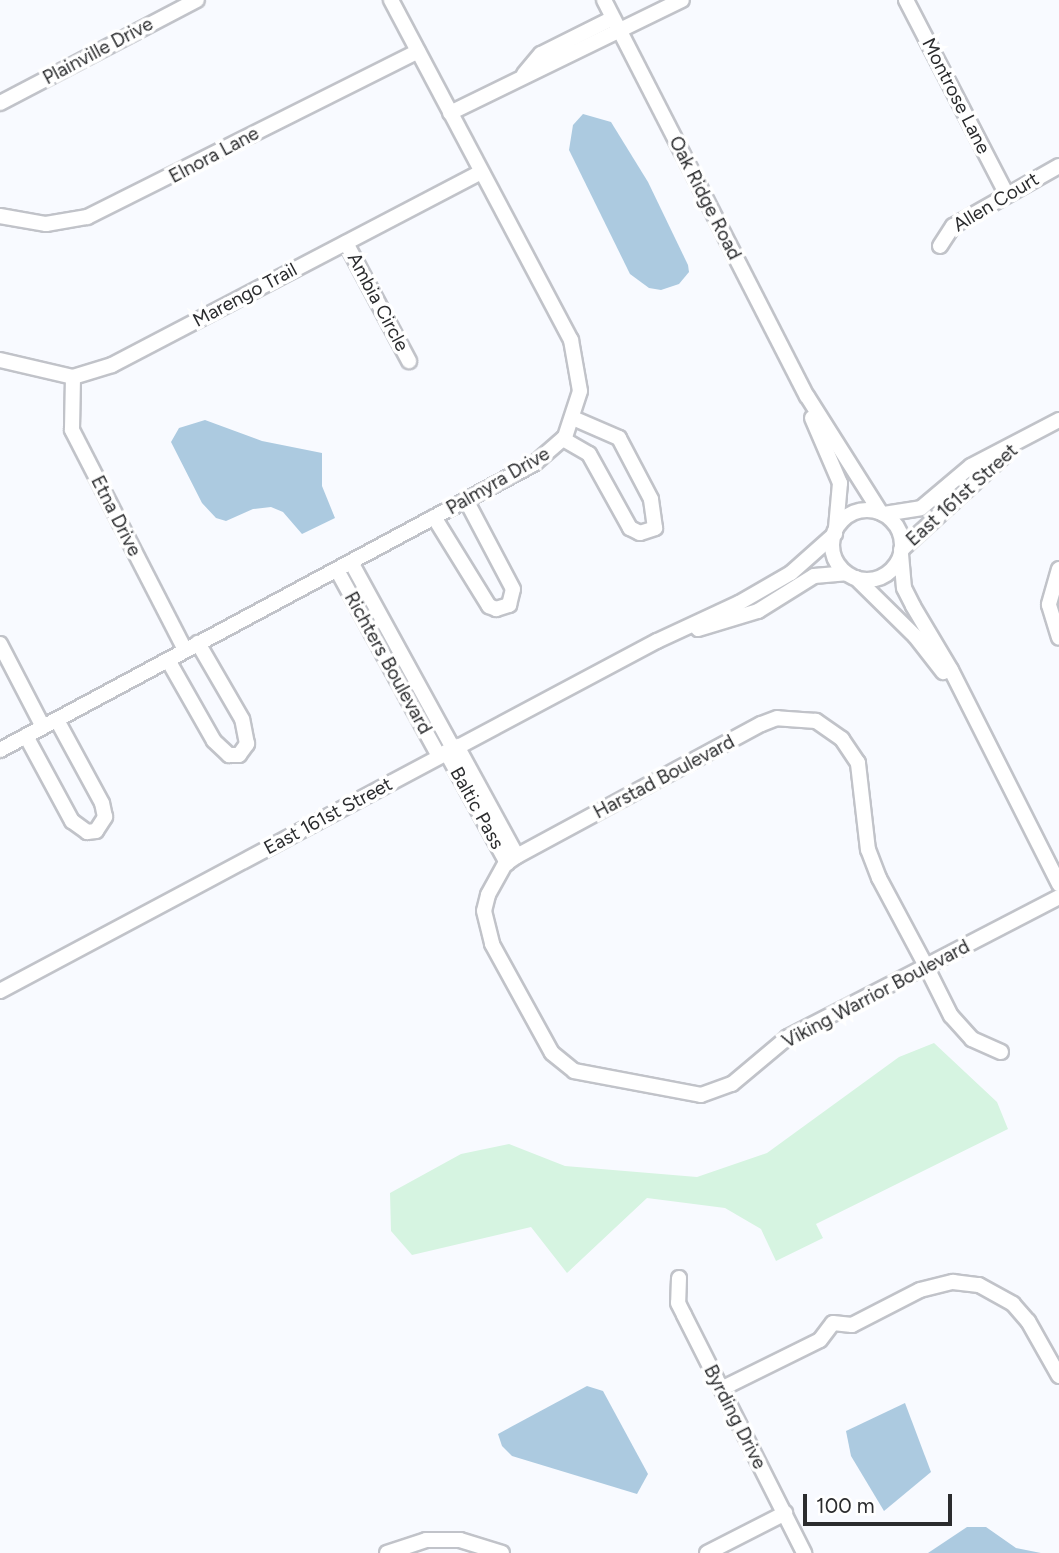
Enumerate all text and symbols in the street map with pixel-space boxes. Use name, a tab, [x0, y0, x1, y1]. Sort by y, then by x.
street label: Plainville Drive	[39, 12, 157, 90]
street label: Montrose Lane	[917, 34, 995, 158]
street label: Elnora Lane	[165, 122, 263, 188]
street label: Oak Ridge Road	[664, 132, 746, 264]
street label: Allen Court	[949, 168, 1043, 236]
street label: Ambia Circle	[343, 249, 413, 355]
street label: Marengo Trail	[189, 258, 301, 332]
street label: East 161st Street	[902, 439, 1022, 551]
street label: Palmyra Drive	[442, 442, 554, 520]
street label: Etna Drive	[86, 472, 146, 560]
street label: Richters Boulevard	[339, 588, 437, 738]
street label: Harstad Boulevard	[590, 730, 738, 824]
street label: Baltic Pass	[445, 763, 509, 853]
street label: East 161st Street	[260, 773, 396, 859]
street label: Viking Warrior Boulevard	[779, 935, 973, 1053]
street label: Byrding Drive	[699, 1361, 771, 1473]
scale bar	[807, 1480, 956, 1524]
text: 100 m	[816, 1493, 875, 1518]

